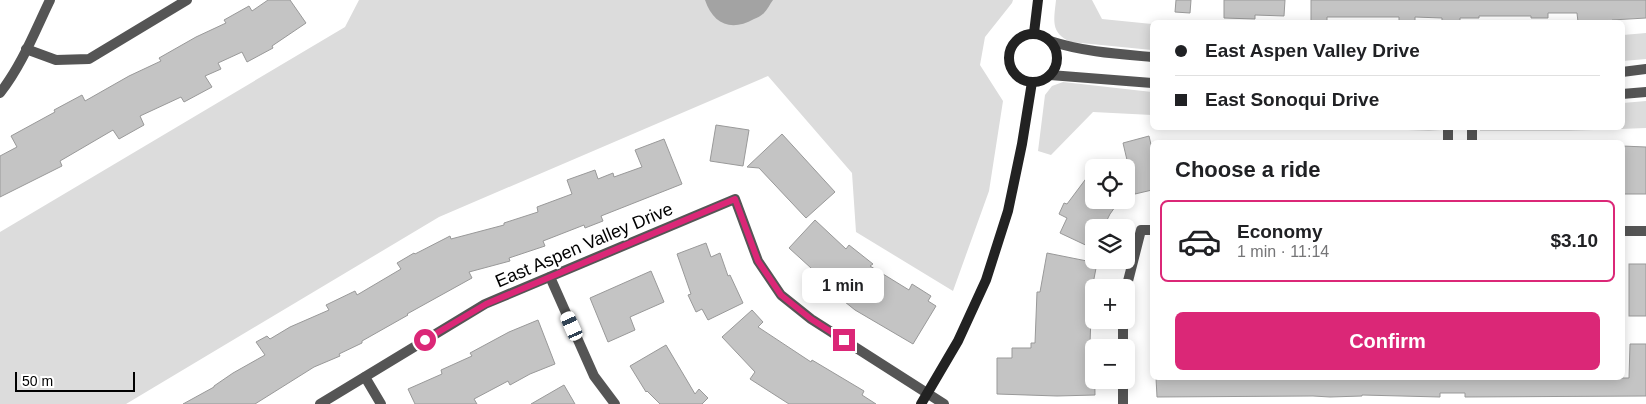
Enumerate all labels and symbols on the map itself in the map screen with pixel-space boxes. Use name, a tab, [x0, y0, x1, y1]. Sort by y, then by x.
street label: East Aspen Valley Drive	[492, 199, 676, 291]
callout: 1 min	[803, 268, 885, 302]
car	[559, 309, 584, 343]
route start	[414, 329, 436, 351]
route end	[833, 329, 855, 351]
scale bar	[15, 369, 135, 392]

